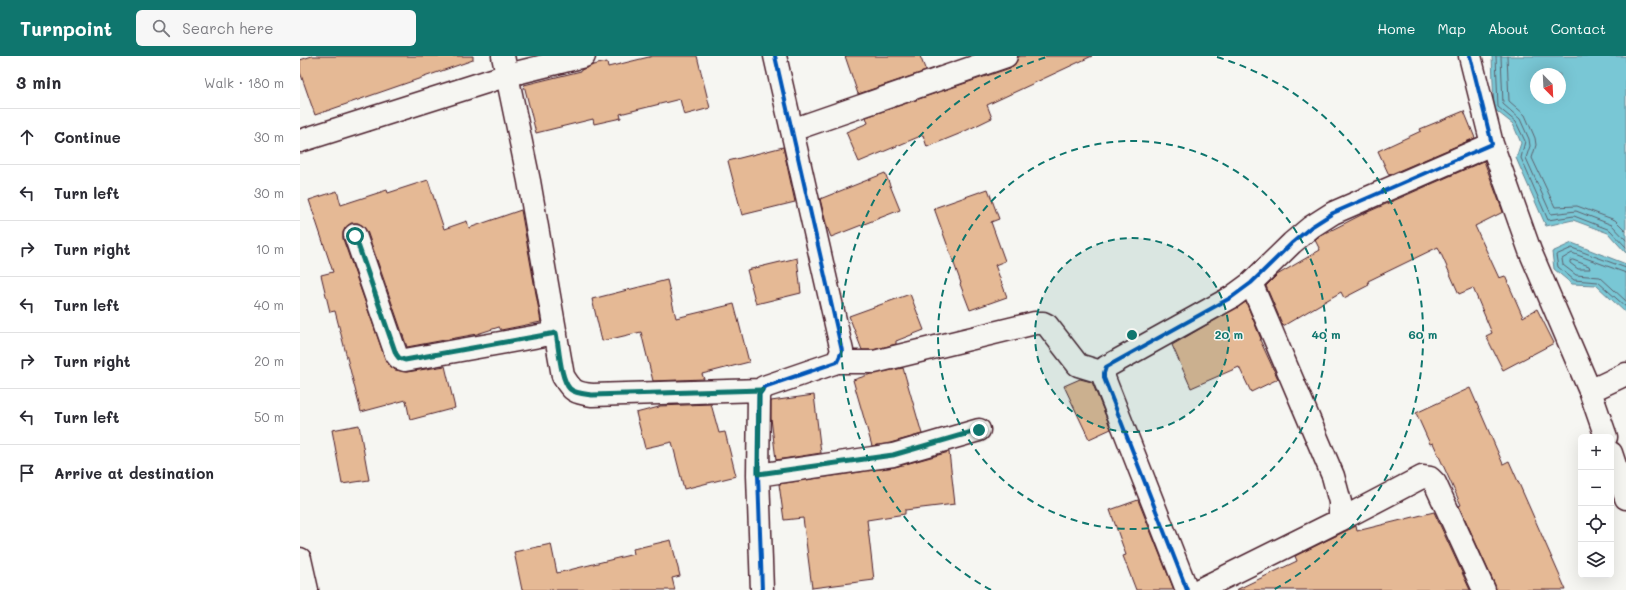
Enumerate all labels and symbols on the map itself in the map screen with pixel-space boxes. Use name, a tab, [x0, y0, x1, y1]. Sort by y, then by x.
north arrow	[1530, 68, 1566, 104]
route start	[346, 227, 364, 245]
text: 20 m	[1215, 326, 1243, 342]
text: 40 m	[1311, 326, 1341, 342]
text: 60 m	[1409, 326, 1437, 342]
centre of rings	[1125, 328, 1139, 342]
route end	[970, 421, 988, 439]

